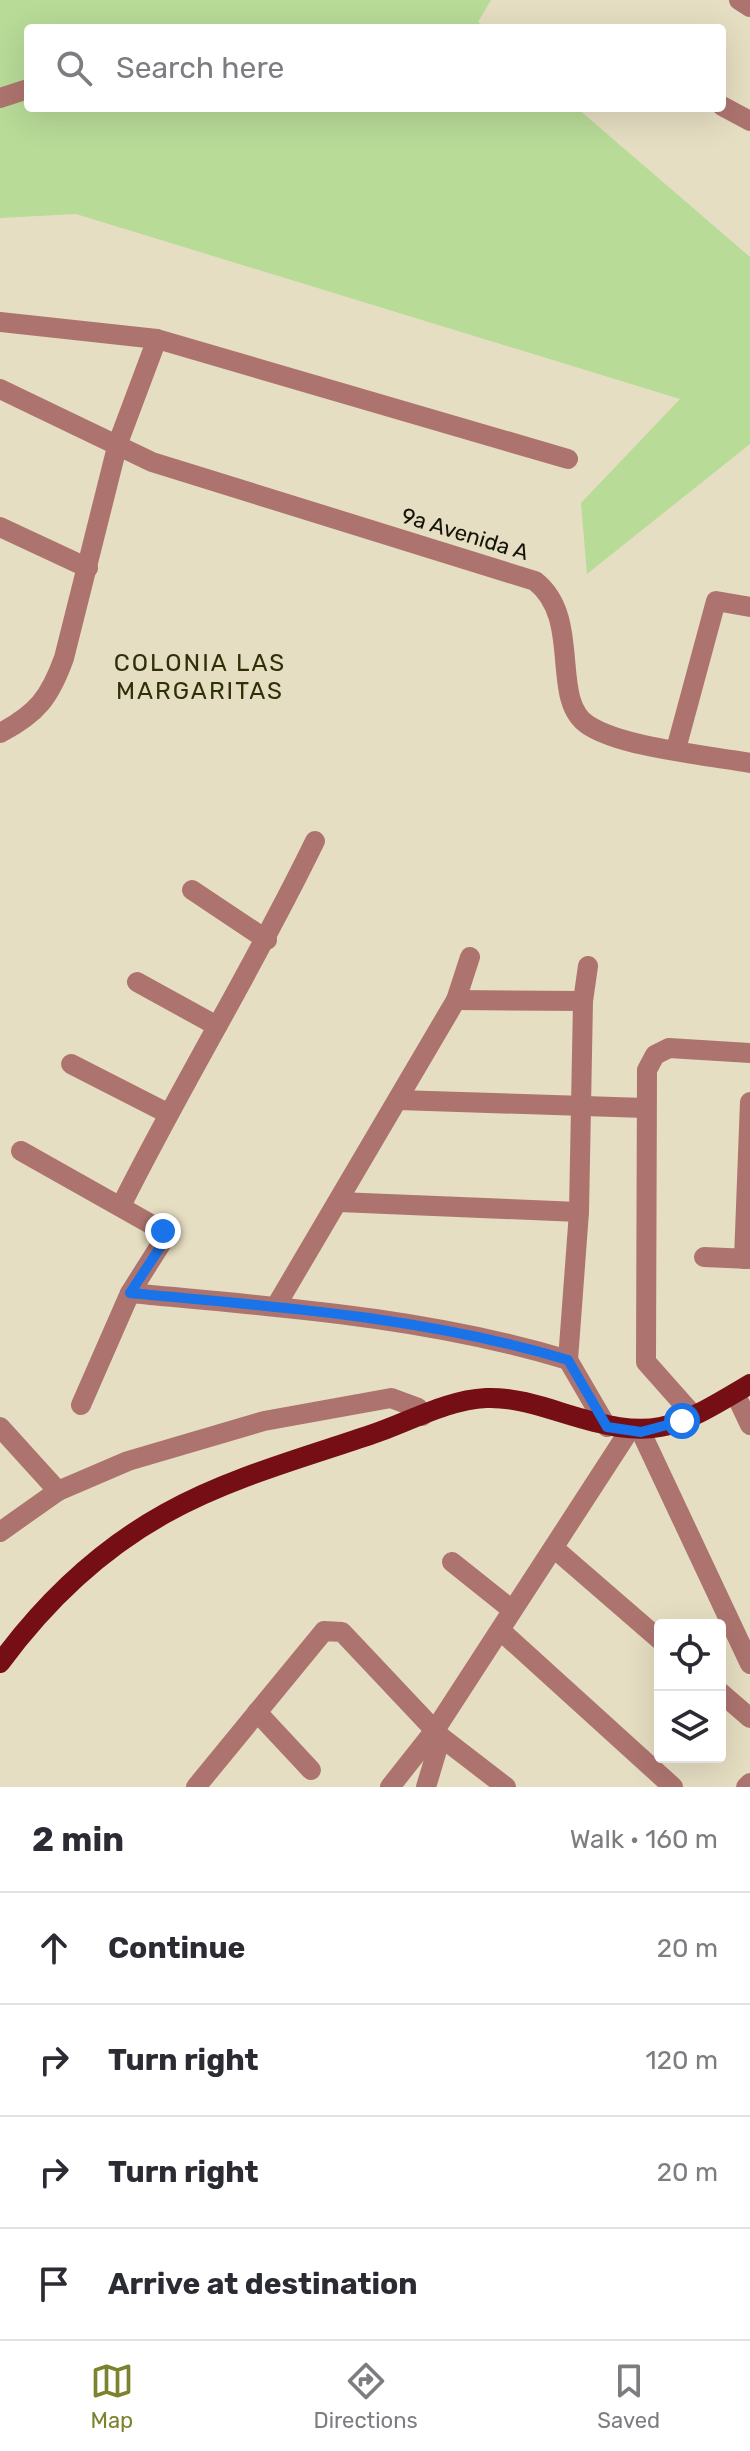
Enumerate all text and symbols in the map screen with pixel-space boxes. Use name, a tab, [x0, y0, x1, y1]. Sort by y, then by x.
search box	[24, 24, 726, 112]
icon: search	[52, 46, 96, 90]
text: Search here	[116, 50, 284, 86]
street label: 9a Avenida A	[398, 502, 532, 566]
district label: COLONIA LAS MARGARITAS	[114, 649, 286, 705]
route end	[145, 1213, 181, 1249]
route start	[664, 1403, 700, 1439]
map controls	[654, 1619, 726, 1763]
button: locate	[654, 1619, 726, 1691]
button: layers	[654, 1691, 726, 1763]
text: 2 min	[32, 1819, 124, 1860]
text: Walk · 160 m	[570, 1824, 718, 1855]
icon: ahead	[32, 1926, 76, 1970]
text: Continue	[108, 1930, 245, 1966]
text: 20 m	[657, 1933, 718, 1964]
icon: right	[32, 2038, 76, 2082]
text: Turn right	[108, 2042, 259, 2078]
text: 120 m	[646, 2045, 718, 2076]
icon: right	[32, 2150, 76, 2194]
text: Turn right	[108, 2154, 259, 2190]
text: 20 m	[657, 2157, 718, 2188]
icon: arrive	[32, 2262, 76, 2306]
text: Arrive at destination	[108, 2266, 418, 2302]
tab: Map	[90, 2359, 134, 2434]
tab: Directions	[313, 2359, 418, 2434]
tab: Saved	[597, 2359, 660, 2434]

